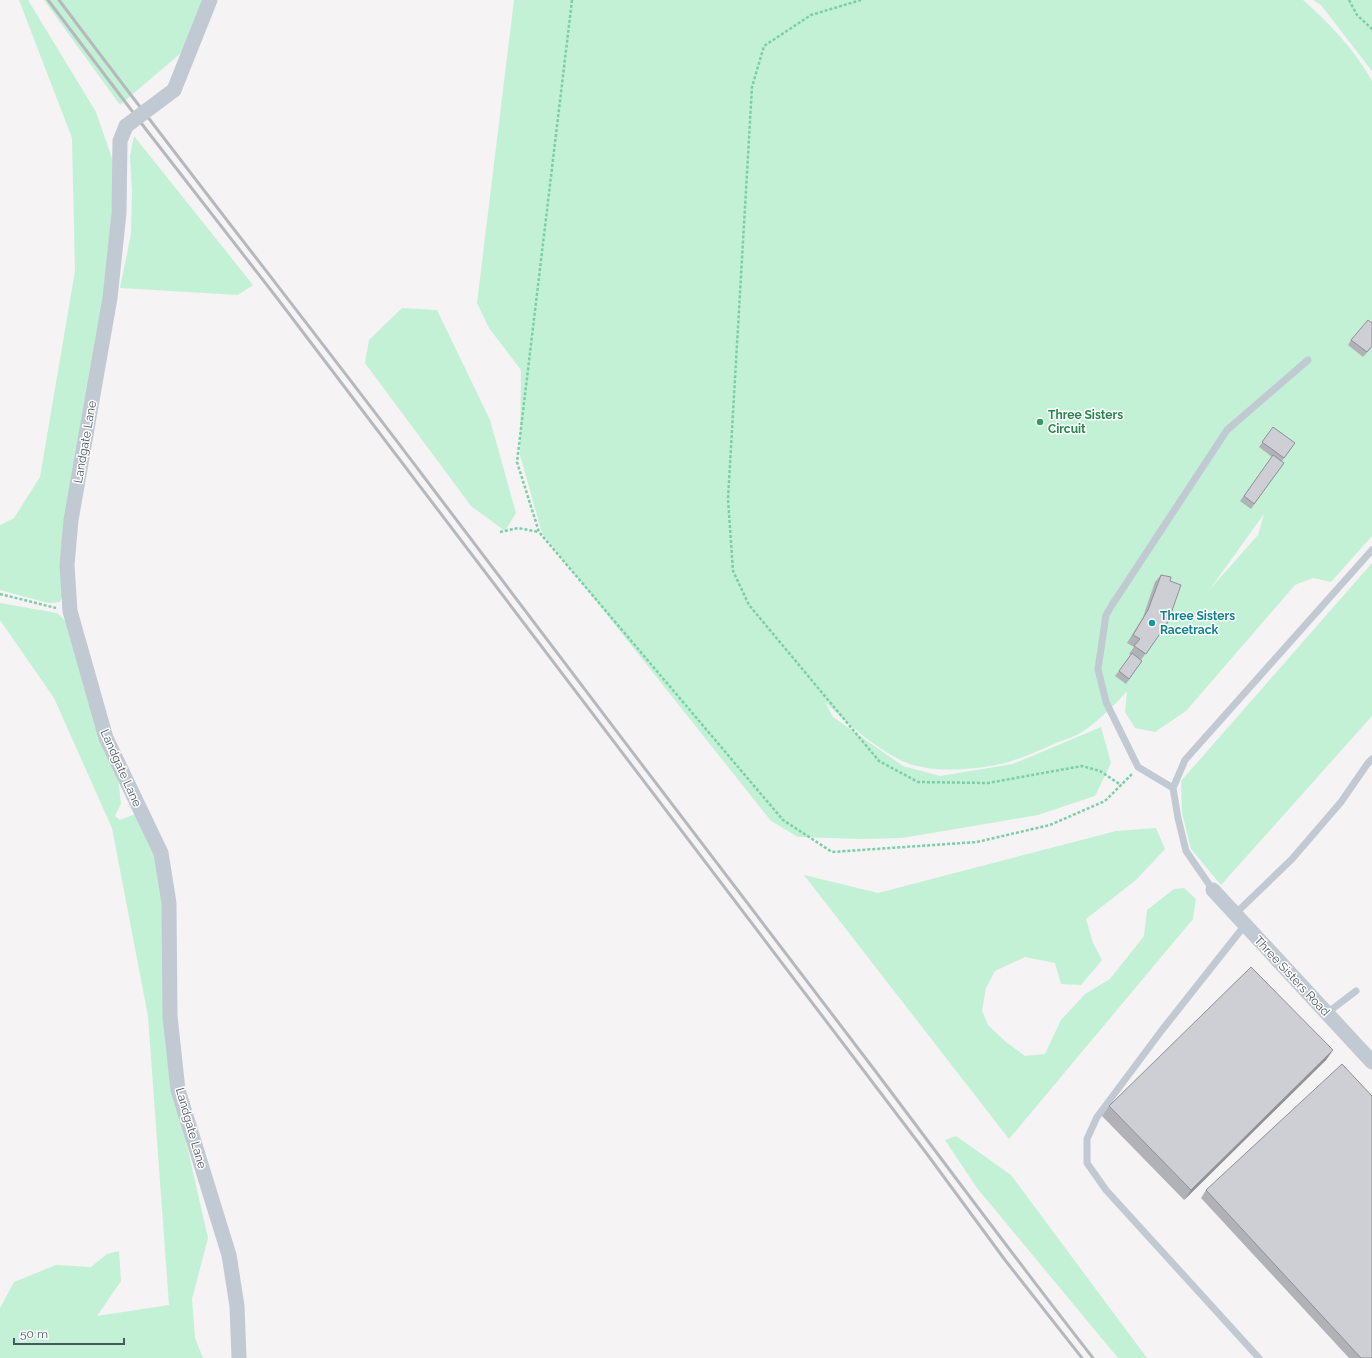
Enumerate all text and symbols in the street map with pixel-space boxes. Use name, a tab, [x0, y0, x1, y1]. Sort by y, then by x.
street label: Landgate Lane	[71, 400, 99, 484]
place label: Three Sisters Circuit	[1048, 408, 1123, 436]
marker: Three Sisters Circuit	[1035, 417, 1045, 427]
place label: Three Sisters Racetrack	[1160, 609, 1235, 637]
marker: Three Sisters Racetrack	[1147, 618, 1157, 628]
street label: Landgate Lane	[98, 727, 144, 809]
street label: Three Sisters Road	[1251, 933, 1333, 1019]
street label: Landgate Lane	[173, 1086, 209, 1170]
scale bar	[14, 1320, 124, 1346]
text: 50 m	[20, 1327, 48, 1341]

